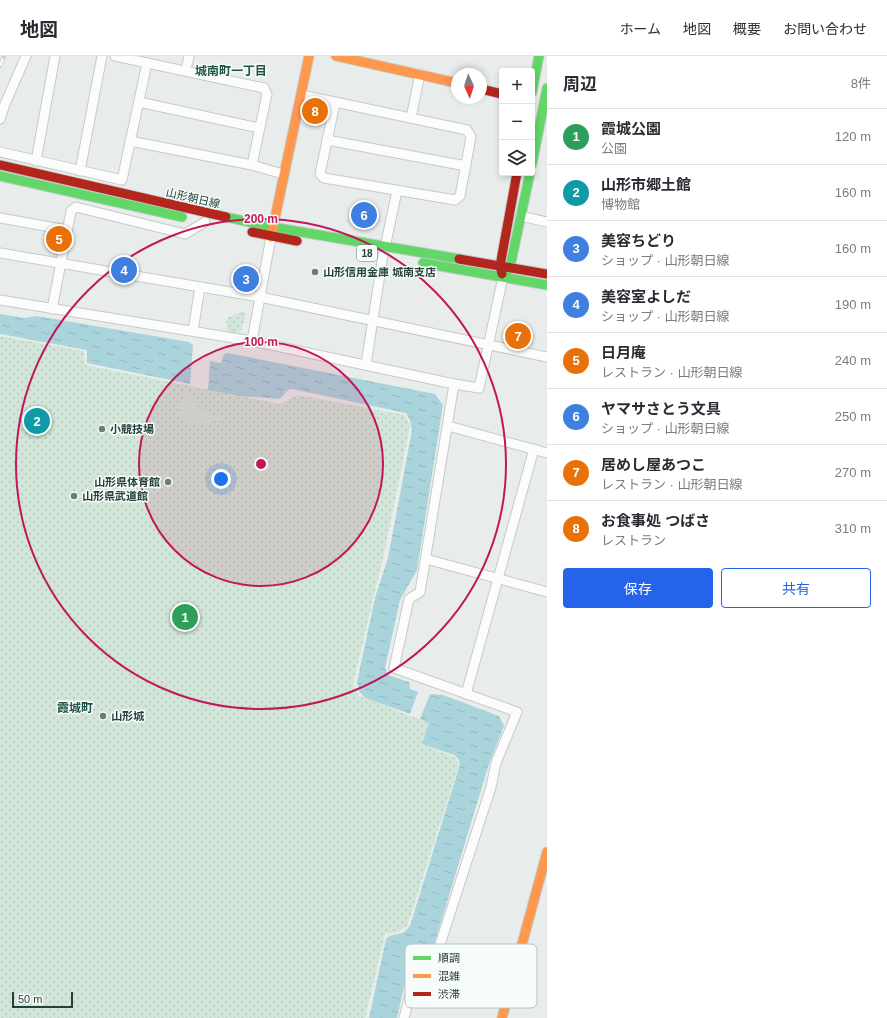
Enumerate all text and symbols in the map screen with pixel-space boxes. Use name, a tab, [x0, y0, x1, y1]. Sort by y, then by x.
text: 地図	[20, 19, 58, 40]
text: ホーム	[619, 21, 661, 37]
text: 地図	[683, 21, 711, 37]
text: 概要	[733, 21, 761, 37]
text: お問い合わせ	[783, 21, 867, 37]
district label: 城南町一丁目	[195, 64, 267, 78]
north arrow	[451, 68, 487, 104]
map controls	[499, 68, 535, 176]
button: +	[499, 68, 535, 104]
text: 周辺	[563, 75, 597, 94]
text: 8件	[851, 76, 871, 91]
pin: 8	[302, 96, 328, 126]
button: −	[499, 104, 535, 140]
text: 霞城公園	[601, 120, 661, 137]
text: 1	[572, 129, 580, 144]
text: 120 m	[835, 129, 871, 144]
button: layers	[499, 140, 535, 176]
text: 公園	[601, 141, 627, 156]
text: 山形市郷土館	[601, 176, 691, 193]
text: 2	[572, 185, 580, 200]
text: 160 m	[835, 185, 871, 200]
street label: 山形朝日線	[165, 186, 221, 210]
text: 博物館	[601, 197, 640, 212]
pin: 6	[351, 200, 377, 230]
text: 200 m	[244, 212, 278, 226]
pin: 5	[46, 224, 72, 254]
text: 美容ちどり	[601, 232, 676, 249]
text: 3	[572, 241, 580, 256]
text: 160 m	[835, 241, 871, 256]
road number: 18	[357, 245, 377, 261]
text: ショップ · 山形朝日線	[601, 253, 730, 268]
pin: 4	[111, 255, 137, 285]
pin: 3	[233, 264, 259, 294]
place label: 山形信用金庫 城南支店	[323, 266, 436, 278]
marker: 山形信用金庫 城南支店	[310, 267, 320, 277]
text: 美容室よしだ	[601, 288, 691, 305]
text: 4	[572, 297, 580, 312]
text: 190 m	[835, 297, 871, 312]
text: ショップ · 山形朝日線	[601, 309, 730, 324]
pin: 7	[505, 321, 531, 351]
text: 100 m	[244, 335, 278, 349]
text: 日月庵	[601, 344, 646, 361]
text: 5	[572, 353, 580, 368]
text: 240 m	[835, 353, 871, 368]
text: レストラン · 山形朝日線	[601, 365, 743, 380]
text: ヤマサさとう文具	[601, 400, 721, 417]
pin: 2	[24, 406, 50, 436]
text: 6	[572, 409, 580, 424]
text: 250 m	[835, 409, 871, 424]
text: ショップ · 山形朝日線	[601, 421, 730, 436]
place label: 小競技場	[110, 423, 154, 435]
marker: 小競技場	[97, 424, 107, 434]
text: 居めし屋あつこ	[601, 456, 706, 473]
centre of rings	[254, 457, 268, 471]
text: 7	[572, 465, 580, 480]
text: 270 m	[835, 465, 871, 480]
your location	[211, 469, 231, 489]
place label: 山形県体育館	[94, 476, 160, 488]
marker: 山形県体育館	[163, 477, 173, 487]
text: レストラン · 山形朝日線	[601, 477, 743, 492]
place label: 山形県武道館	[82, 490, 148, 502]
marker: 山形県武道館	[69, 491, 79, 501]
text: お食事処 つばさ	[601, 512, 710, 529]
text: 8	[572, 521, 580, 536]
text: 310 m	[835, 521, 871, 536]
text: レストラン	[601, 533, 666, 548]
button: 保存	[563, 568, 713, 608]
button: 共有	[721, 568, 871, 608]
pin: 1	[172, 602, 198, 632]
district label: 霞城町	[57, 701, 93, 715]
place label: 山形城	[111, 710, 145, 722]
marker: 山形城	[98, 711, 108, 721]
legend	[405, 944, 537, 1008]
text: 順調	[438, 952, 460, 964]
text: 混雑	[438, 970, 460, 982]
text: 渋滞	[438, 988, 460, 1000]
scale bar	[12, 990, 73, 1009]
text: 50 m	[18, 993, 42, 1005]

